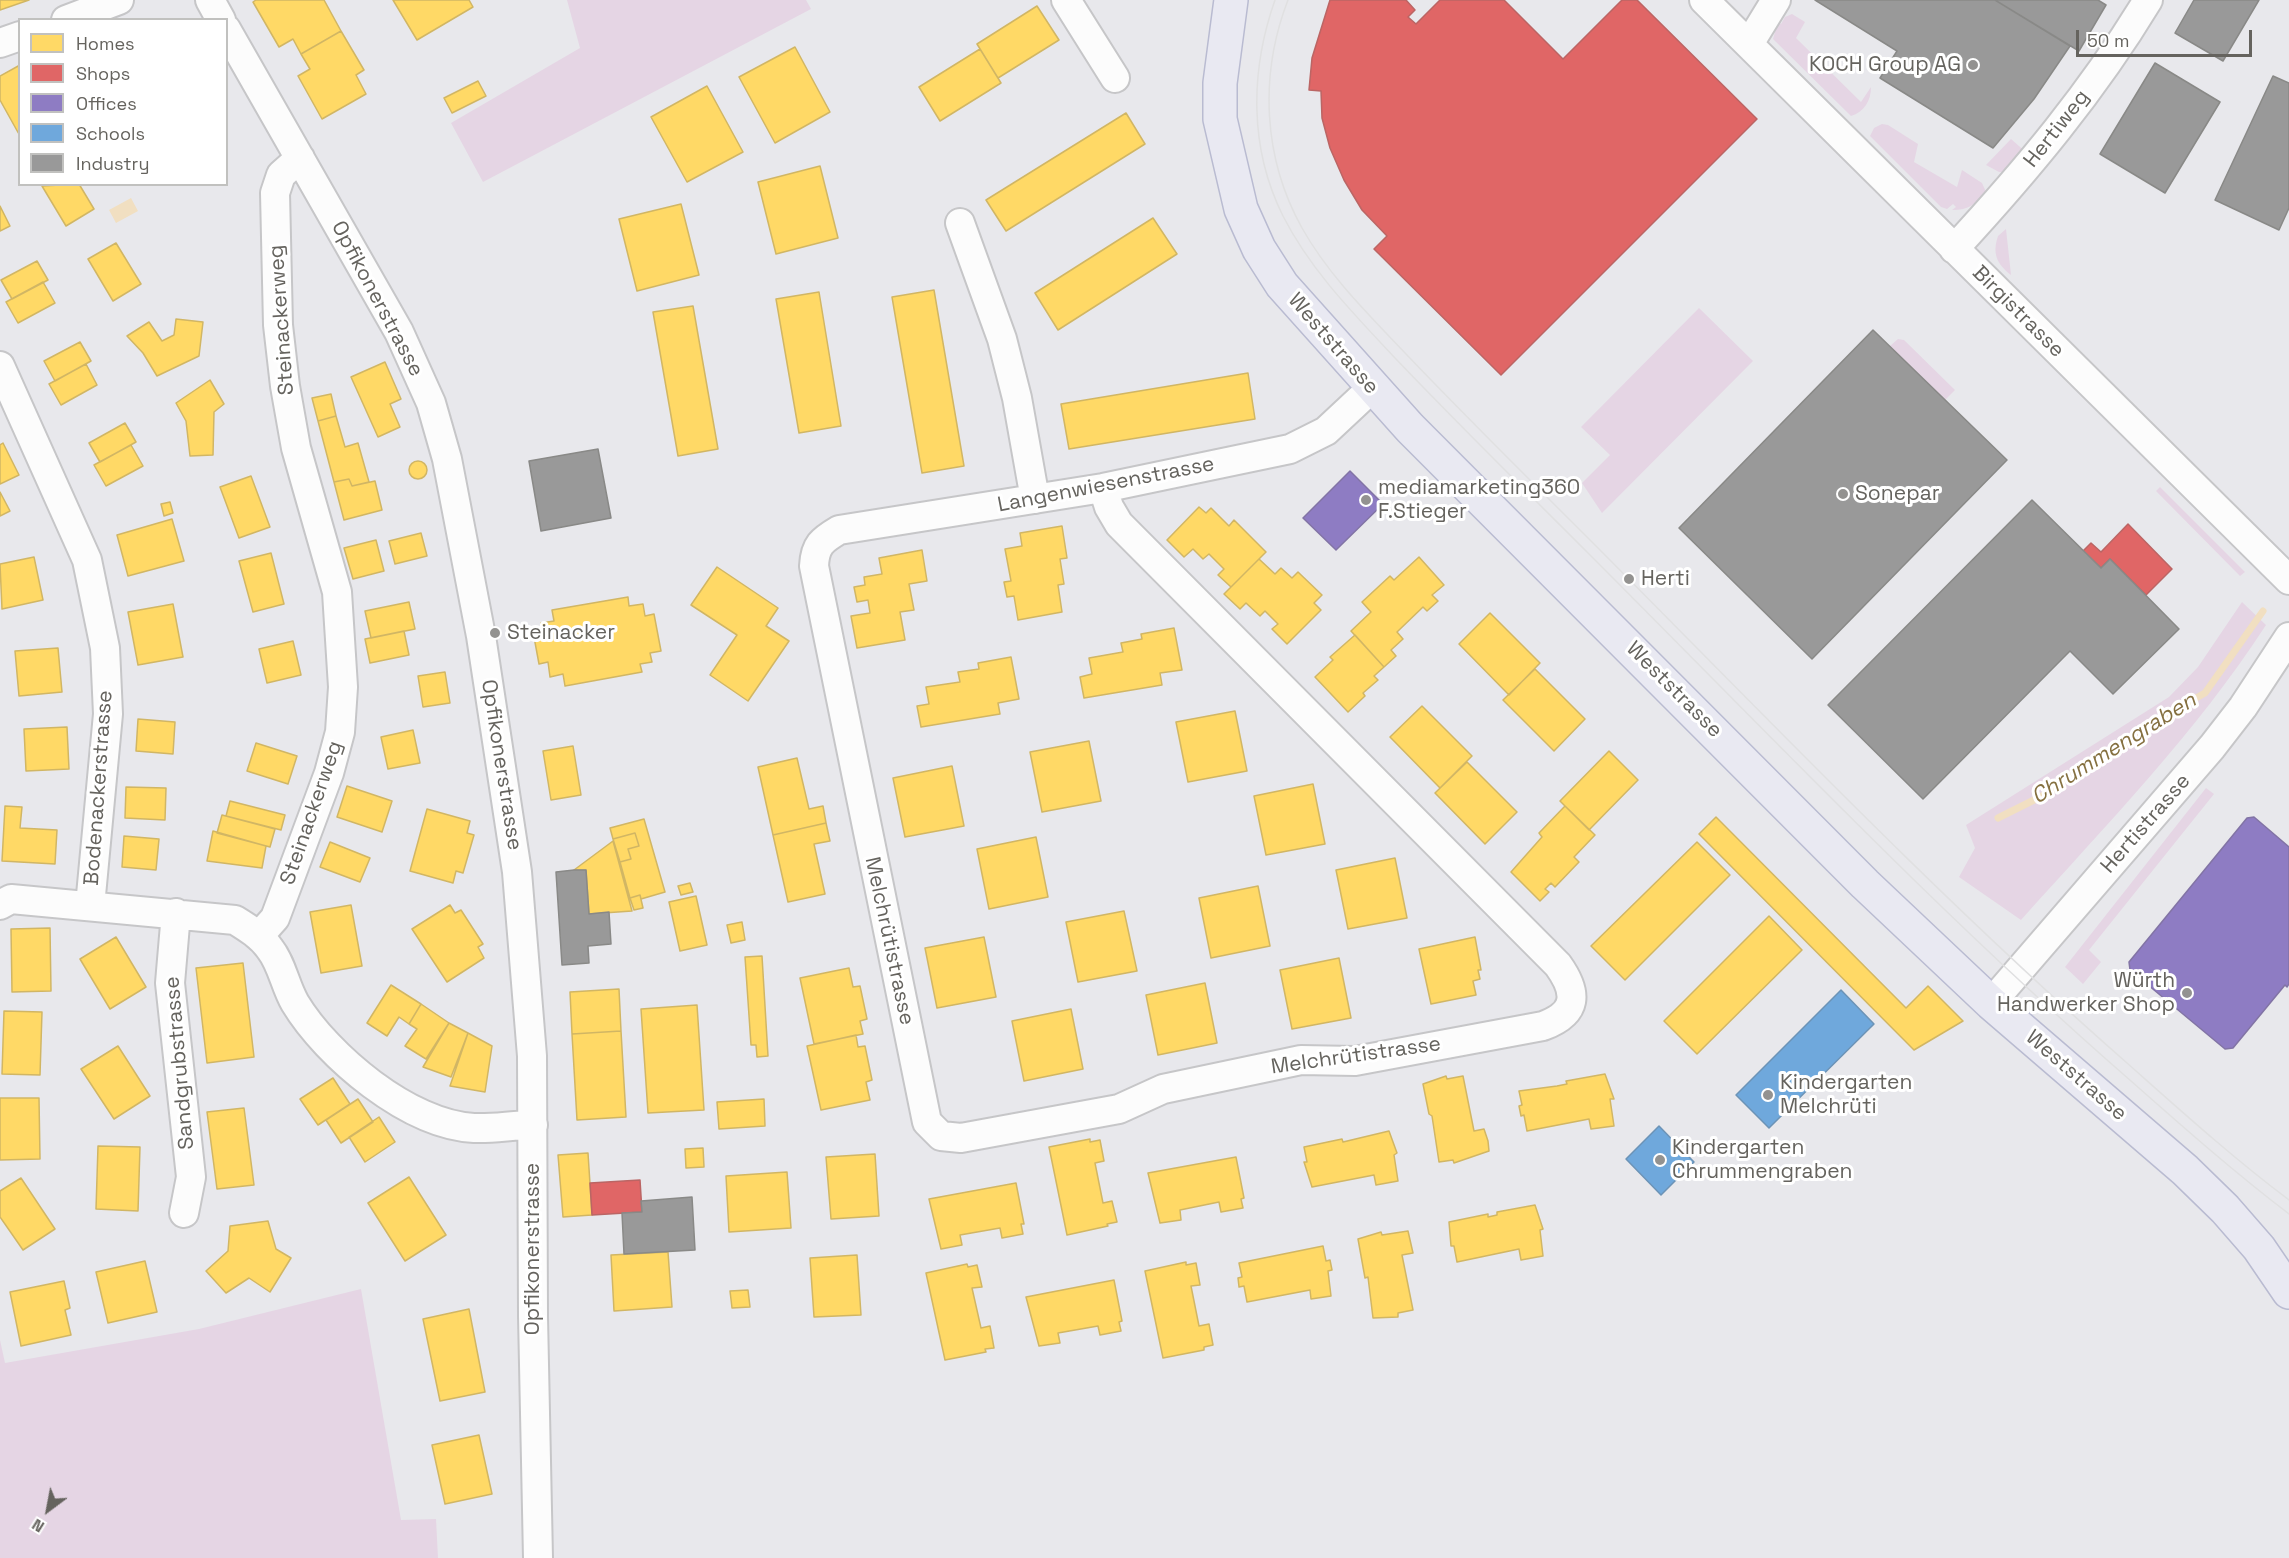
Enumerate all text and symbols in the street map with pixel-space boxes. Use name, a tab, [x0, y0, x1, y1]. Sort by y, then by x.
legend	[18, 18, 228, 186]
scale bar	[2079, 18, 2254, 56]
text: 50 m	[2087, 29, 2129, 52]
text: Homes	[76, 32, 135, 55]
place label: KOCH Group AG	[1809, 52, 1961, 78]
marker: KOCH Group AG	[1966, 58, 1980, 72]
text: Shops	[76, 62, 130, 85]
street label: Hertiweg	[2019, 85, 2095, 173]
text: Offices	[76, 92, 137, 115]
text: Schools	[76, 122, 145, 145]
text: Industry	[76, 152, 149, 175]
street label: Opfikonerstrasse	[325, 217, 429, 381]
street label: Steinackerweg	[264, 244, 300, 396]
street label: Birgistrasse	[1967, 261, 2069, 363]
street label: Weststrasse	[1282, 288, 1384, 400]
street label: Langenwiesenstrasse	[995, 452, 1217, 518]
place label: mediamarketing360 F.Stieger	[1378, 475, 1580, 525]
place label: Sonepar	[1855, 481, 1940, 507]
marker: Sonepar	[1836, 487, 1850, 501]
marker: mediamarketing360 F.Stieger	[1359, 493, 1373, 507]
place label: Herti	[1641, 566, 1690, 592]
marker: Herti	[1622, 572, 1636, 586]
place label: Steinacker	[507, 620, 615, 646]
marker: Steinacker	[488, 626, 502, 640]
street label: Weststrasse	[1621, 637, 1727, 743]
street label: Opfikonerstrasse	[475, 678, 527, 852]
water label: Chrummengraben	[2027, 688, 2201, 810]
street label: Bodenackerstrasse	[80, 690, 118, 886]
street label: Steinackerweg	[276, 738, 348, 888]
street label: Hertistrasse	[2096, 769, 2196, 879]
street label: Melchrütistrasse	[859, 855, 919, 1027]
place label: Würth Handwerker Shop	[1997, 968, 2175, 1018]
street label: Sandgrubstrasse	[160, 975, 200, 1151]
marker: Würth Handwerker Shop	[2180, 986, 2194, 1000]
street label: Weststrasse	[2020, 1025, 2132, 1127]
street label: Melchrütistrasse	[1269, 1032, 1443, 1080]
place label: Kindergarten Melchrüti	[1780, 1070, 1912, 1120]
marker: Kindergarten Melchrüti	[1761, 1088, 1775, 1102]
place label: Kindergarten Chrummengraben	[1672, 1135, 1852, 1185]
marker: Kindergarten Chrummengraben	[1653, 1153, 1667, 1167]
street label: Opfikonerstrasse	[520, 1163, 546, 1335]
north arrow	[18, 1480, 78, 1540]
text: N	[28, 1514, 48, 1537]

